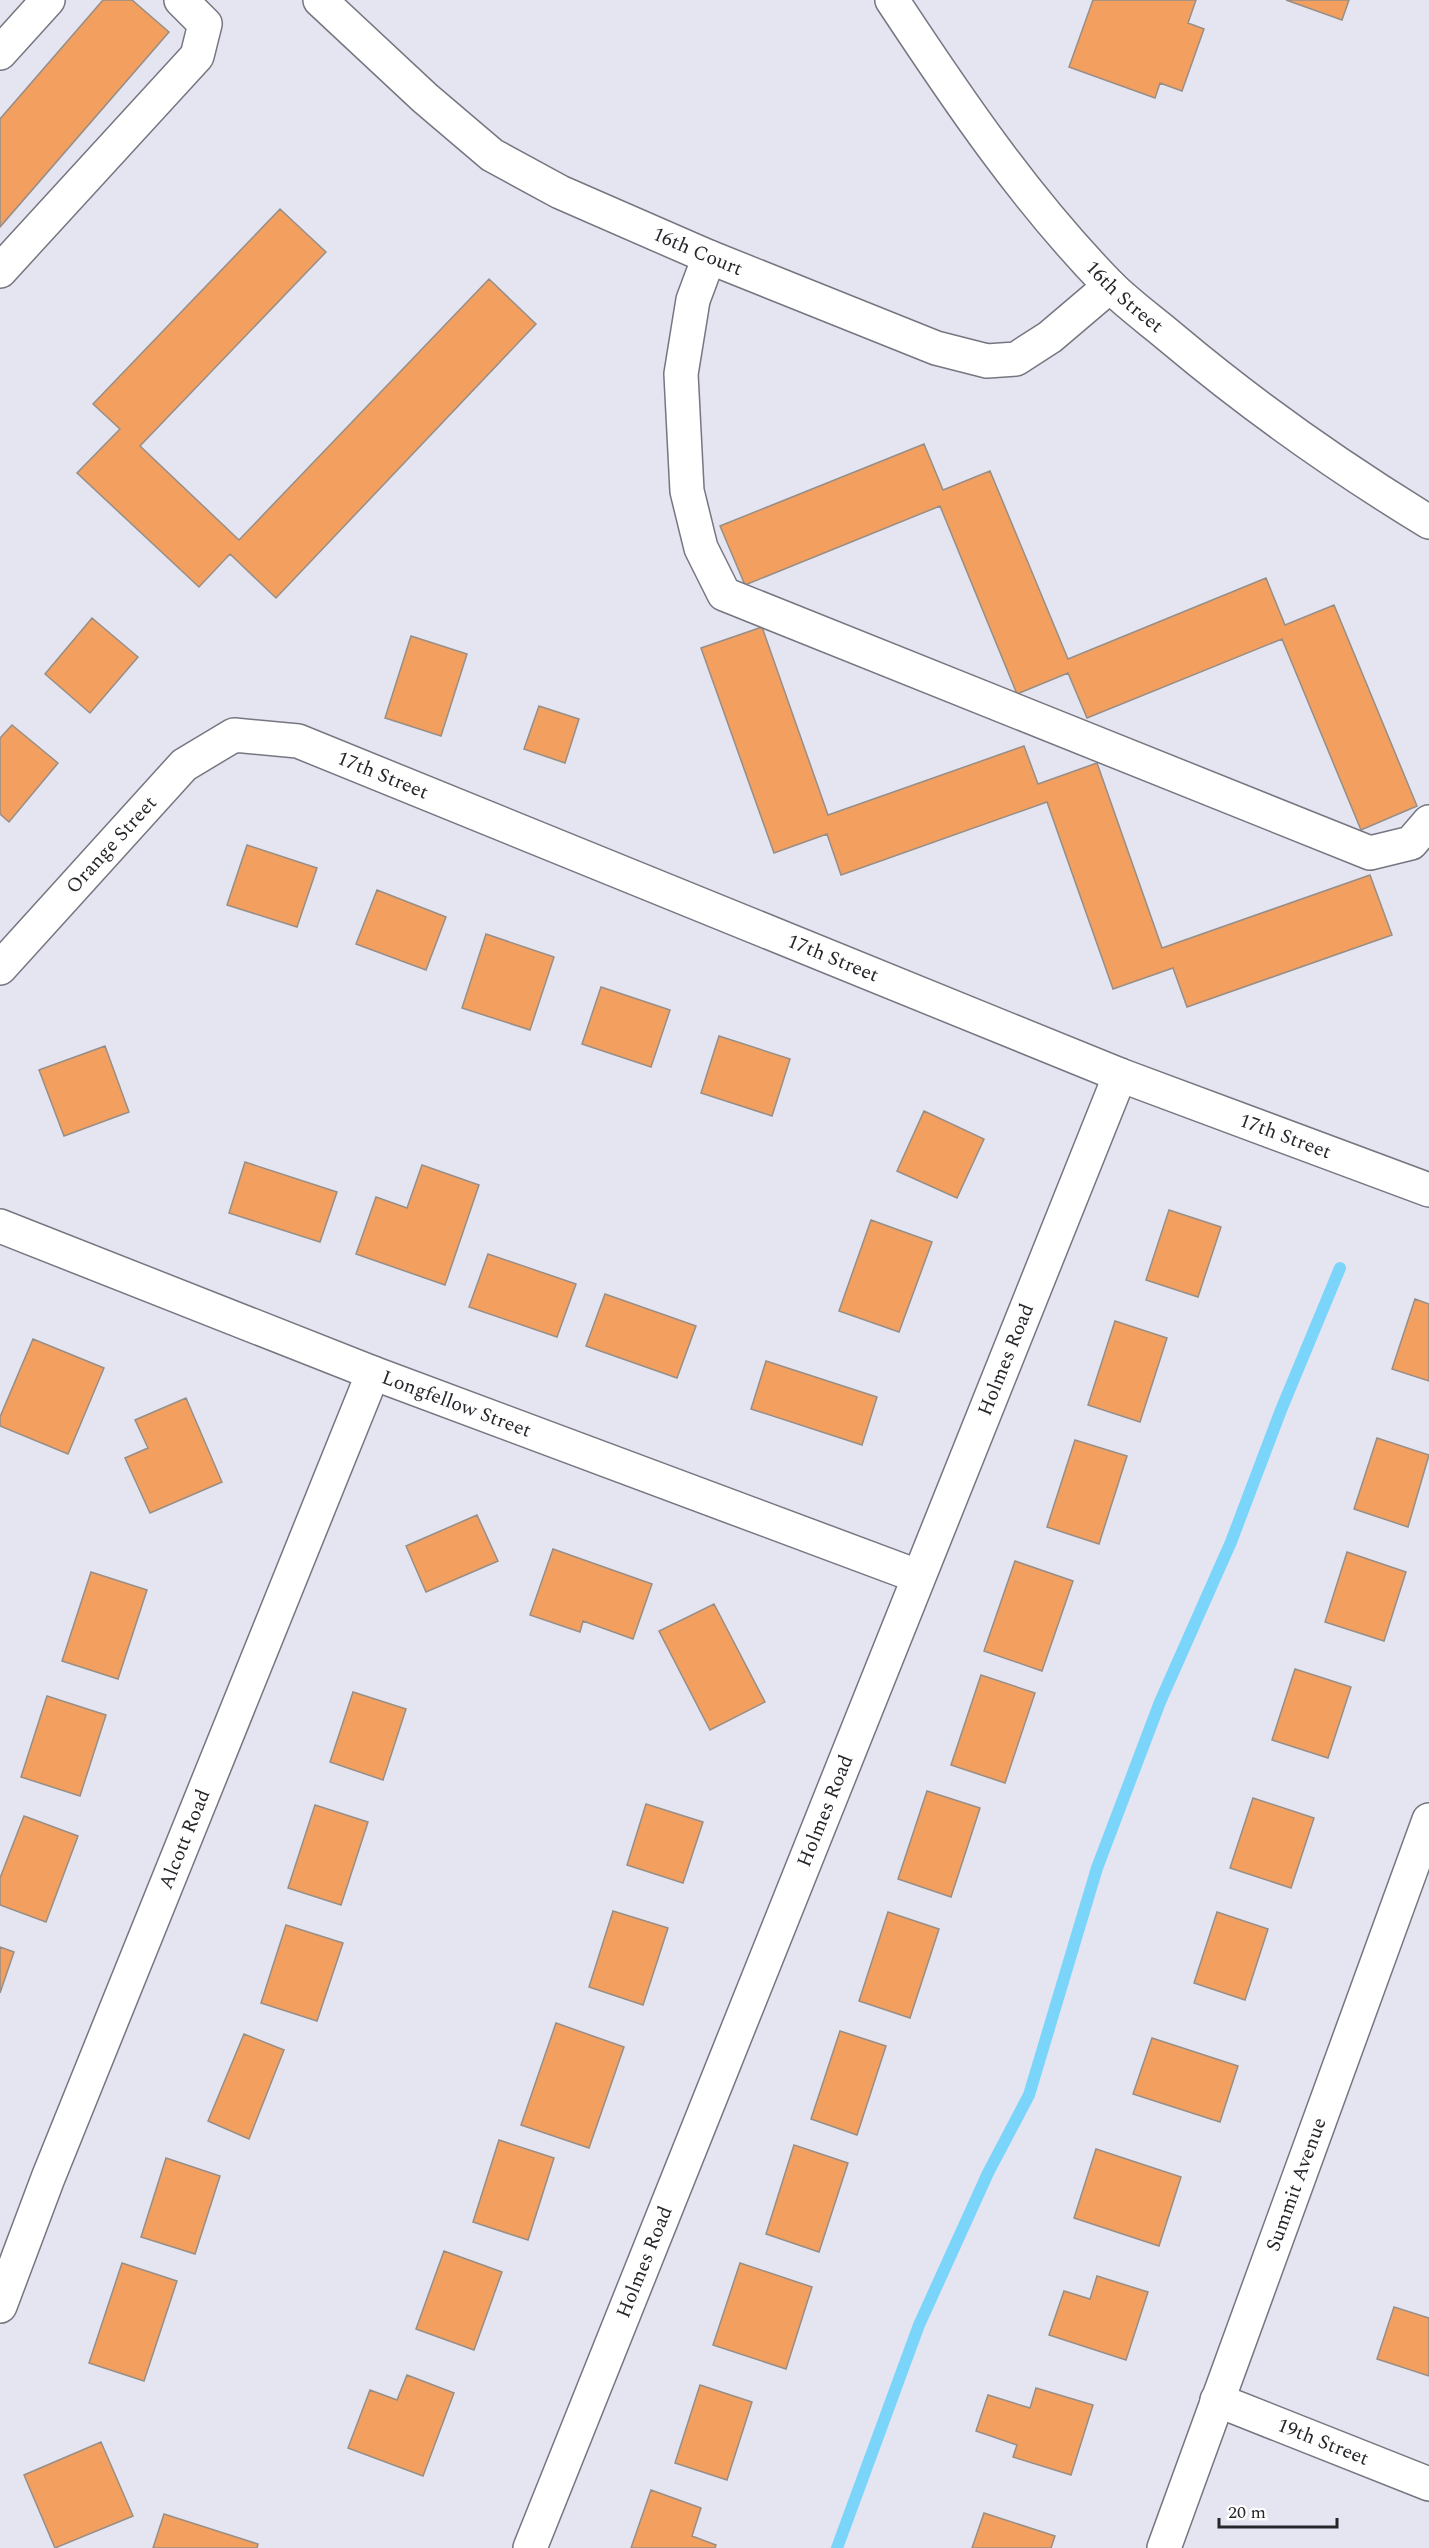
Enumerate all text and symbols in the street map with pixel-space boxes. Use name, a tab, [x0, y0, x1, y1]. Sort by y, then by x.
street label: 16th Court	[648, 219, 747, 284]
street label: 16th Street	[1078, 254, 1170, 340]
street label: 17th Street	[332, 743, 433, 807]
street label: Orange Street	[59, 789, 164, 901]
street label: 17th Street	[783, 926, 883, 990]
street label: 17th Street	[1235, 1106, 1335, 1167]
street label: Holmes Road	[970, 1299, 1042, 1420]
street label: Longfellow Street	[377, 1363, 535, 1446]
street label: Holmes Road	[789, 1750, 861, 1872]
street label: Alcott Road	[151, 1785, 218, 1894]
street label: Summit Avenue	[1258, 2113, 1335, 2256]
street label: Holmes Road	[609, 2201, 680, 2323]
street label: 19th Street	[1273, 2410, 1373, 2474]
scale bar	[1219, 2491, 1338, 2529]
text: 20 m	[1228, 2499, 1266, 2526]

